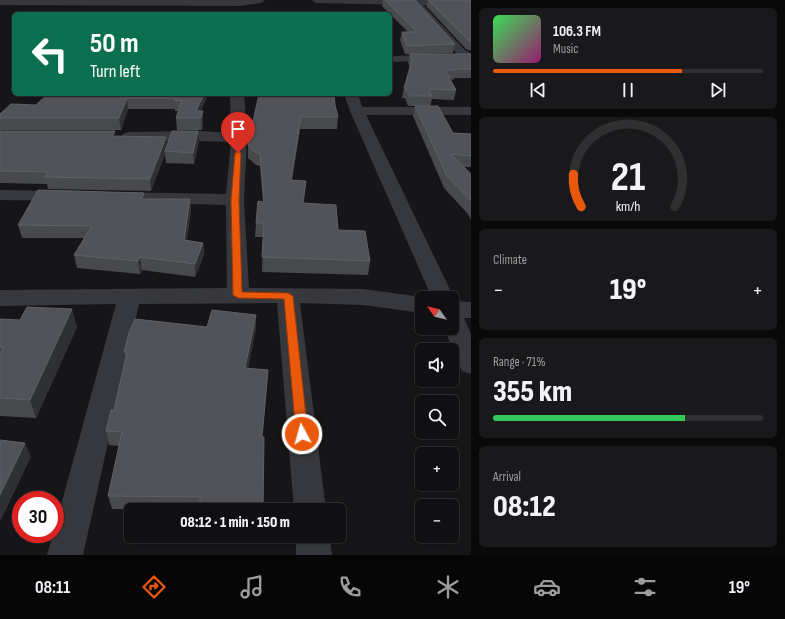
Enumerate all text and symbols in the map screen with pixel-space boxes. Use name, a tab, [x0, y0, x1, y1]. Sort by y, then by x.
text: 106.3 FM	[553, 22, 601, 41]
text: 50 m	[90, 27, 139, 60]
icon: left	[24, 28, 76, 80]
text: Music	[553, 41, 578, 57]
text: Turn left	[90, 61, 141, 82]
icon: previous	[527, 79, 549, 101]
icon: pause	[617, 79, 639, 101]
icon: next	[707, 79, 729, 101]
pin	[221, 112, 255, 153]
icon: arrive	[227, 118, 249, 140]
text: 21	[611, 153, 645, 202]
text: km/h	[616, 197, 640, 214]
text: Climate	[493, 252, 527, 268]
text: 19°	[610, 272, 646, 308]
text: −	[493, 277, 504, 304]
text: +	[752, 277, 763, 304]
north arrow	[415, 291, 459, 335]
map controls	[415, 291, 459, 543]
button: sound	[415, 343, 459, 387]
text: Range · 71%	[493, 354, 546, 370]
text: 355 km	[493, 374, 572, 410]
button: search	[415, 395, 459, 439]
position arrow	[281, 413, 323, 455]
button: +	[415, 447, 459, 491]
text: Arrival	[493, 469, 521, 485]
text: 08:12	[493, 489, 556, 525]
speed limit sign: 30	[12, 491, 64, 543]
button: −	[415, 499, 459, 543]
text: 08:12 · 1 min · 150 m	[180, 513, 290, 532]
icon: directions	[140, 573, 168, 601]
icon: music	[238, 573, 266, 601]
icon: phone	[336, 573, 364, 601]
icon: climate	[434, 573, 462, 601]
icon: car	[533, 573, 561, 601]
icon: filters	[631, 573, 659, 601]
text: 08:11	[35, 577, 70, 598]
text: 19°	[729, 577, 750, 598]

